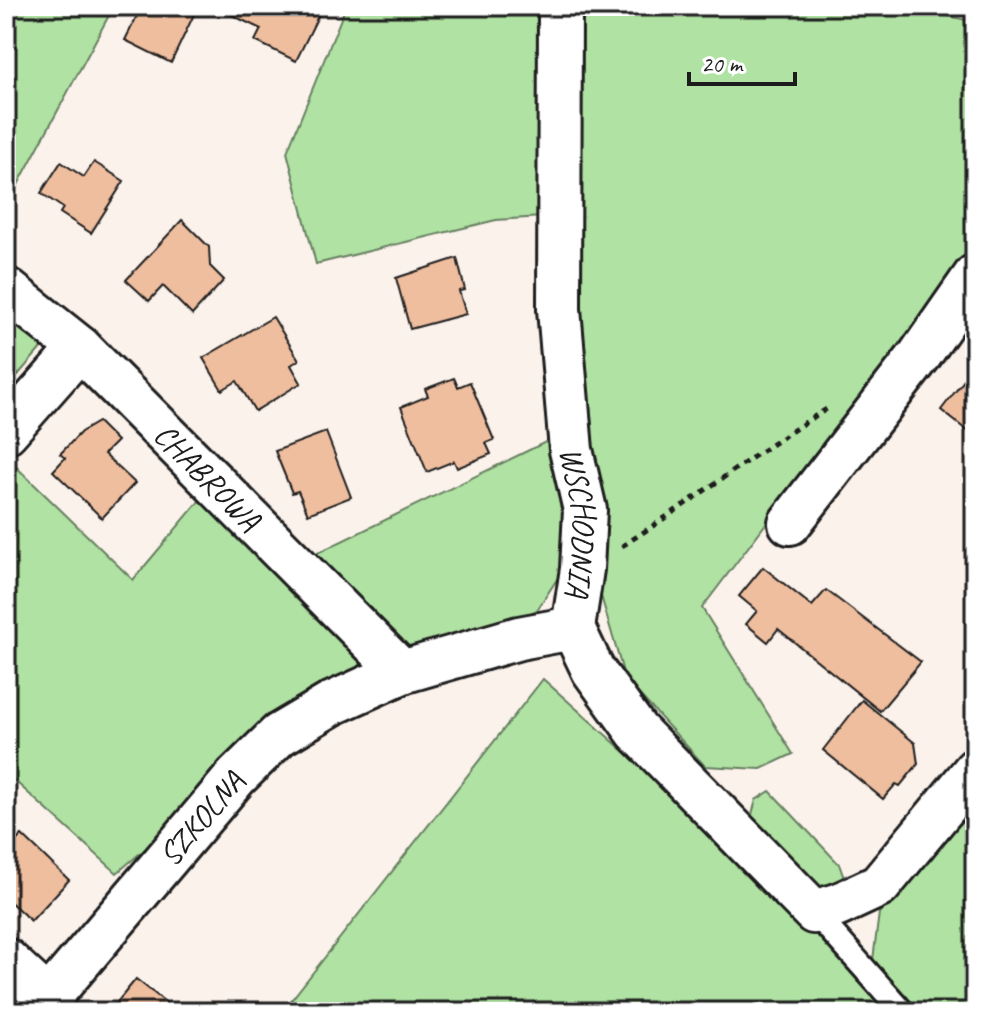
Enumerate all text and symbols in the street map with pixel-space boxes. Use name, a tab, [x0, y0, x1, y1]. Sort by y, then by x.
scale bar	[689, 36, 795, 86]
text: 20 m	[701, 49, 744, 79]
street label: CHABROWA	[145, 414, 271, 540]
street label: WSCHODNIA	[551, 443, 608, 601]
street label: SZKOLNA	[149, 761, 254, 874]

